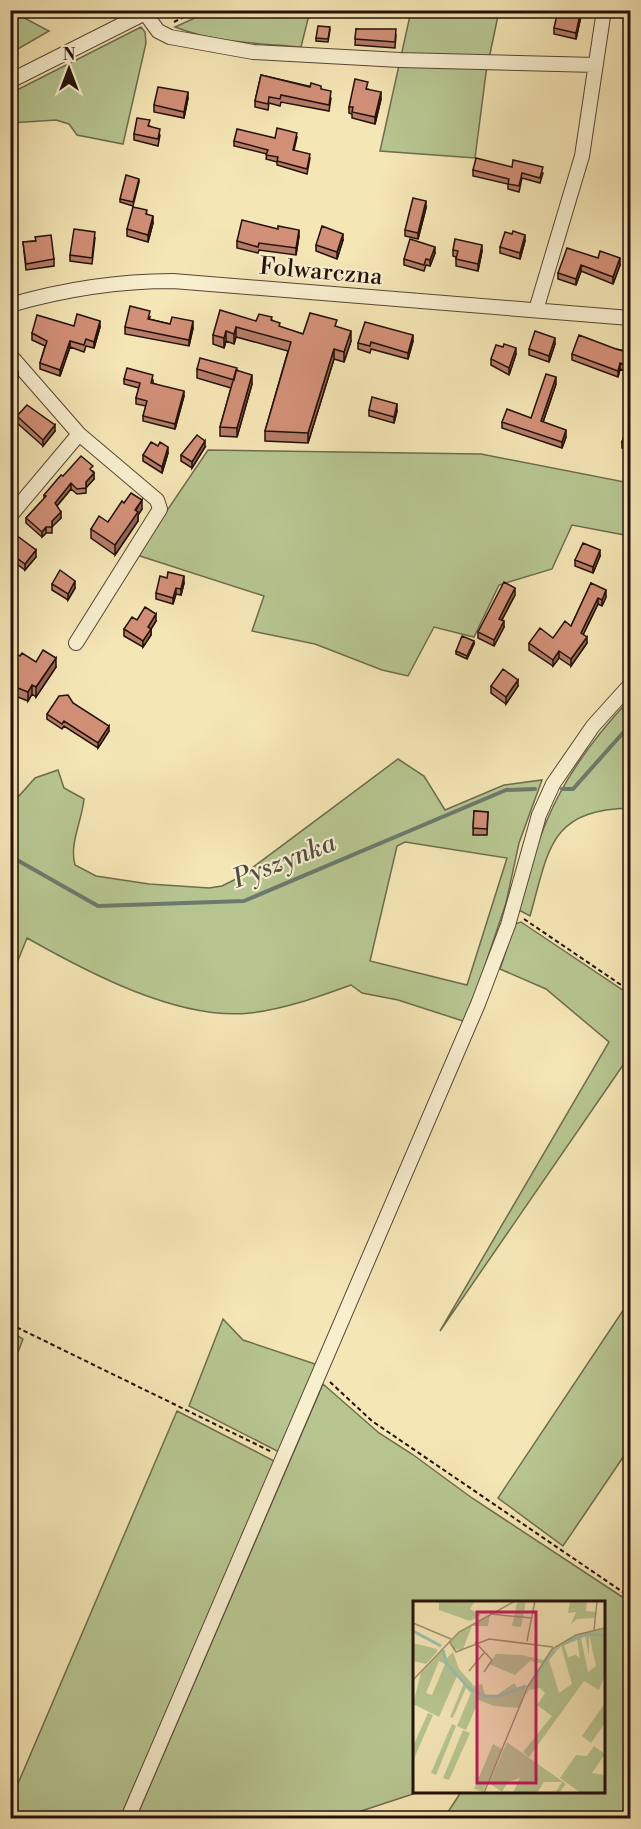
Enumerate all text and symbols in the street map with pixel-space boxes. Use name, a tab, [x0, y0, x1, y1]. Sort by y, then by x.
north arrow	[39, 39, 99, 99]
text: N	[63, 45, 76, 65]
street label: Folwarczna	[258, 252, 385, 292]
water label: Pyszynka	[228, 827, 341, 895]
inset map	[413, 1601, 605, 1793]

